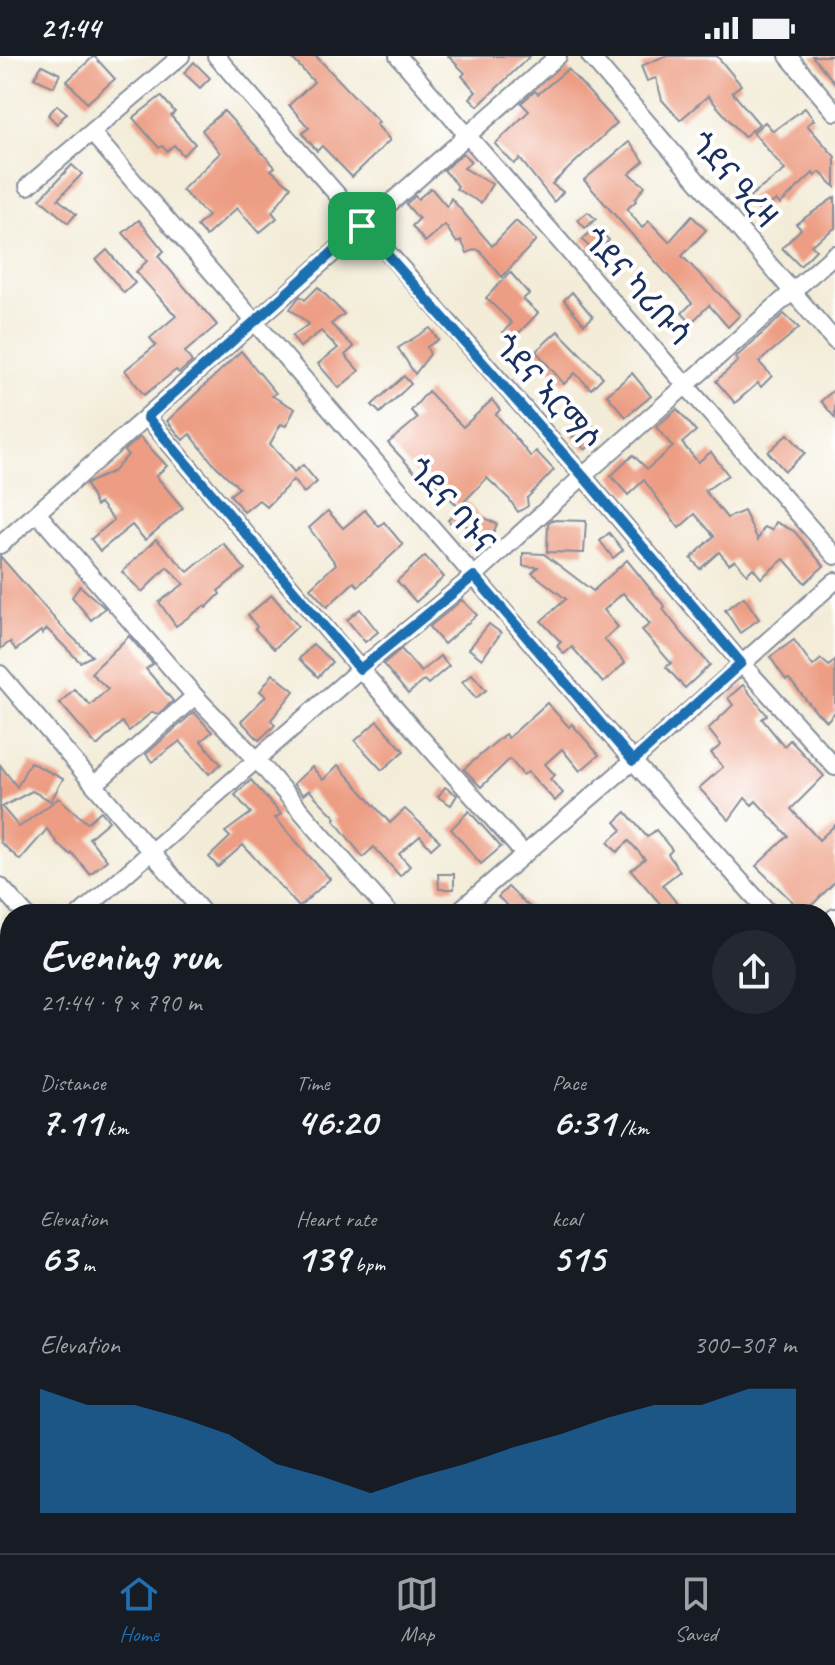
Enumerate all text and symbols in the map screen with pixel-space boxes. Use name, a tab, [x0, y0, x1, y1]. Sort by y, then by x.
text: 21:44	[40, 9, 100, 47]
street label: ጎደና ዓረዛ	[681, 123, 787, 237]
pin	[328, 192, 396, 260]
icon: arrive	[340, 204, 384, 248]
street label: ጎደና ካሪቡሳ	[574, 220, 700, 354]
street label: ጎደና ኣርማሶ	[485, 326, 609, 460]
street label: ጎደና ባኑና	[398, 450, 504, 562]
text: Evening run	[40, 928, 220, 983]
button: share	[712, 930, 796, 1014]
text: 21:44 · 9 × 790 m	[40, 986, 201, 1019]
text: Distance	[40, 1069, 106, 1097]
text: Time	[296, 1069, 330, 1097]
text: Pace	[552, 1069, 586, 1097]
text: 7.11	[40, 1097, 102, 1147]
text: 46:20	[296, 1097, 377, 1147]
text: 6:31	[552, 1097, 615, 1147]
text: km	[102, 1114, 129, 1142]
text: /km	[615, 1114, 649, 1142]
text: Elevation	[40, 1205, 108, 1233]
text: Heart rate	[296, 1205, 376, 1233]
text: kcal	[552, 1205, 581, 1233]
text: 63	[40, 1233, 77, 1283]
text: 139	[296, 1233, 350, 1283]
text: 515	[552, 1233, 605, 1283]
text: m	[77, 1250, 95, 1278]
text: bpm	[350, 1250, 385, 1278]
text: Elevation	[40, 1328, 120, 1361]
text: 300–307 m	[693, 1328, 796, 1361]
tab: Home	[117, 1572, 161, 1648]
tab: Map	[395, 1572, 439, 1648]
tab: Saved	[674, 1572, 718, 1648]

